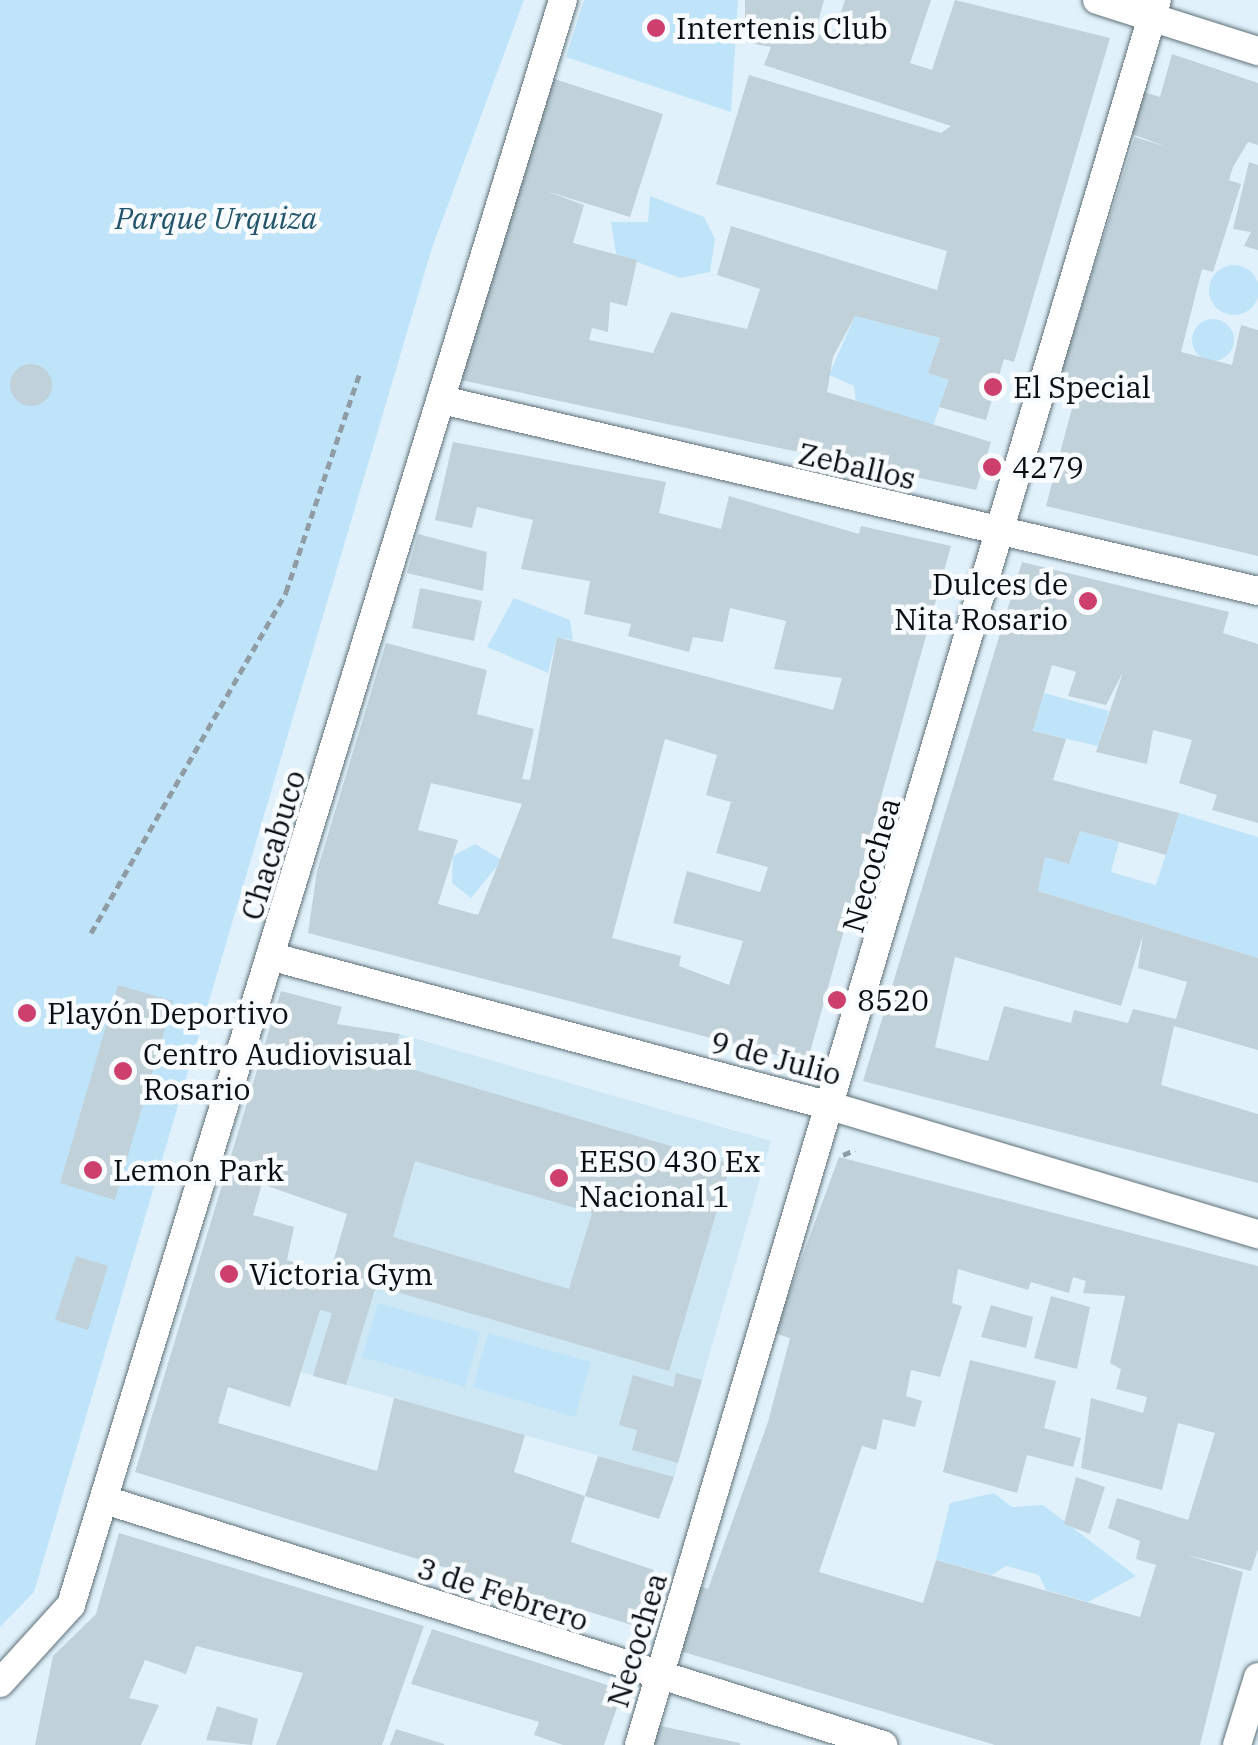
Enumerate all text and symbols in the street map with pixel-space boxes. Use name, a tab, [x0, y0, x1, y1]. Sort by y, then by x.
place label: Intertenis Club	[676, 10, 888, 46]
marker: Intertenis Club	[645, 17, 667, 39]
park label: Parque Urquiza	[115, 200, 317, 236]
place label: El Special	[1013, 369, 1151, 405]
marker: El Special	[982, 376, 1004, 398]
street label: Zeballos	[795, 435, 919, 497]
place label: 4279	[1012, 449, 1084, 485]
marker: 4279	[981, 456, 1003, 478]
place label: Dulces de Nita Rosario	[894, 566, 1068, 636]
marker: Dulces de Nita Rosario	[1077, 590, 1099, 612]
street label: Chacabuco	[233, 766, 313, 924]
street label: Necochea	[835, 793, 907, 937]
place label: 8520	[857, 982, 929, 1018]
marker: 8520	[826, 989, 848, 1011]
place label: Playón Deportivo	[47, 995, 289, 1031]
marker: Playón Deportivo	[16, 1002, 38, 1024]
street label: 9 de Julio	[707, 1023, 845, 1093]
place label: Centro Audiovisual Rosario	[143, 1036, 412, 1106]
marker: Centro Audiovisual Rosario	[112, 1060, 134, 1082]
place label: EESO 430 Ex Nacional 1	[579, 1143, 761, 1214]
place label: Lemon Park	[113, 1152, 284, 1188]
marker: Lemon Park	[82, 1159, 104, 1181]
marker: EESO 430 Ex Nacional 1	[548, 1167, 570, 1189]
place label: Victoria Gym	[249, 1256, 433, 1292]
marker: Victoria Gym	[218, 1263, 240, 1285]
street label: 3 de Febrero	[413, 1549, 593, 1639]
street label: Necochea	[600, 1568, 674, 1712]

